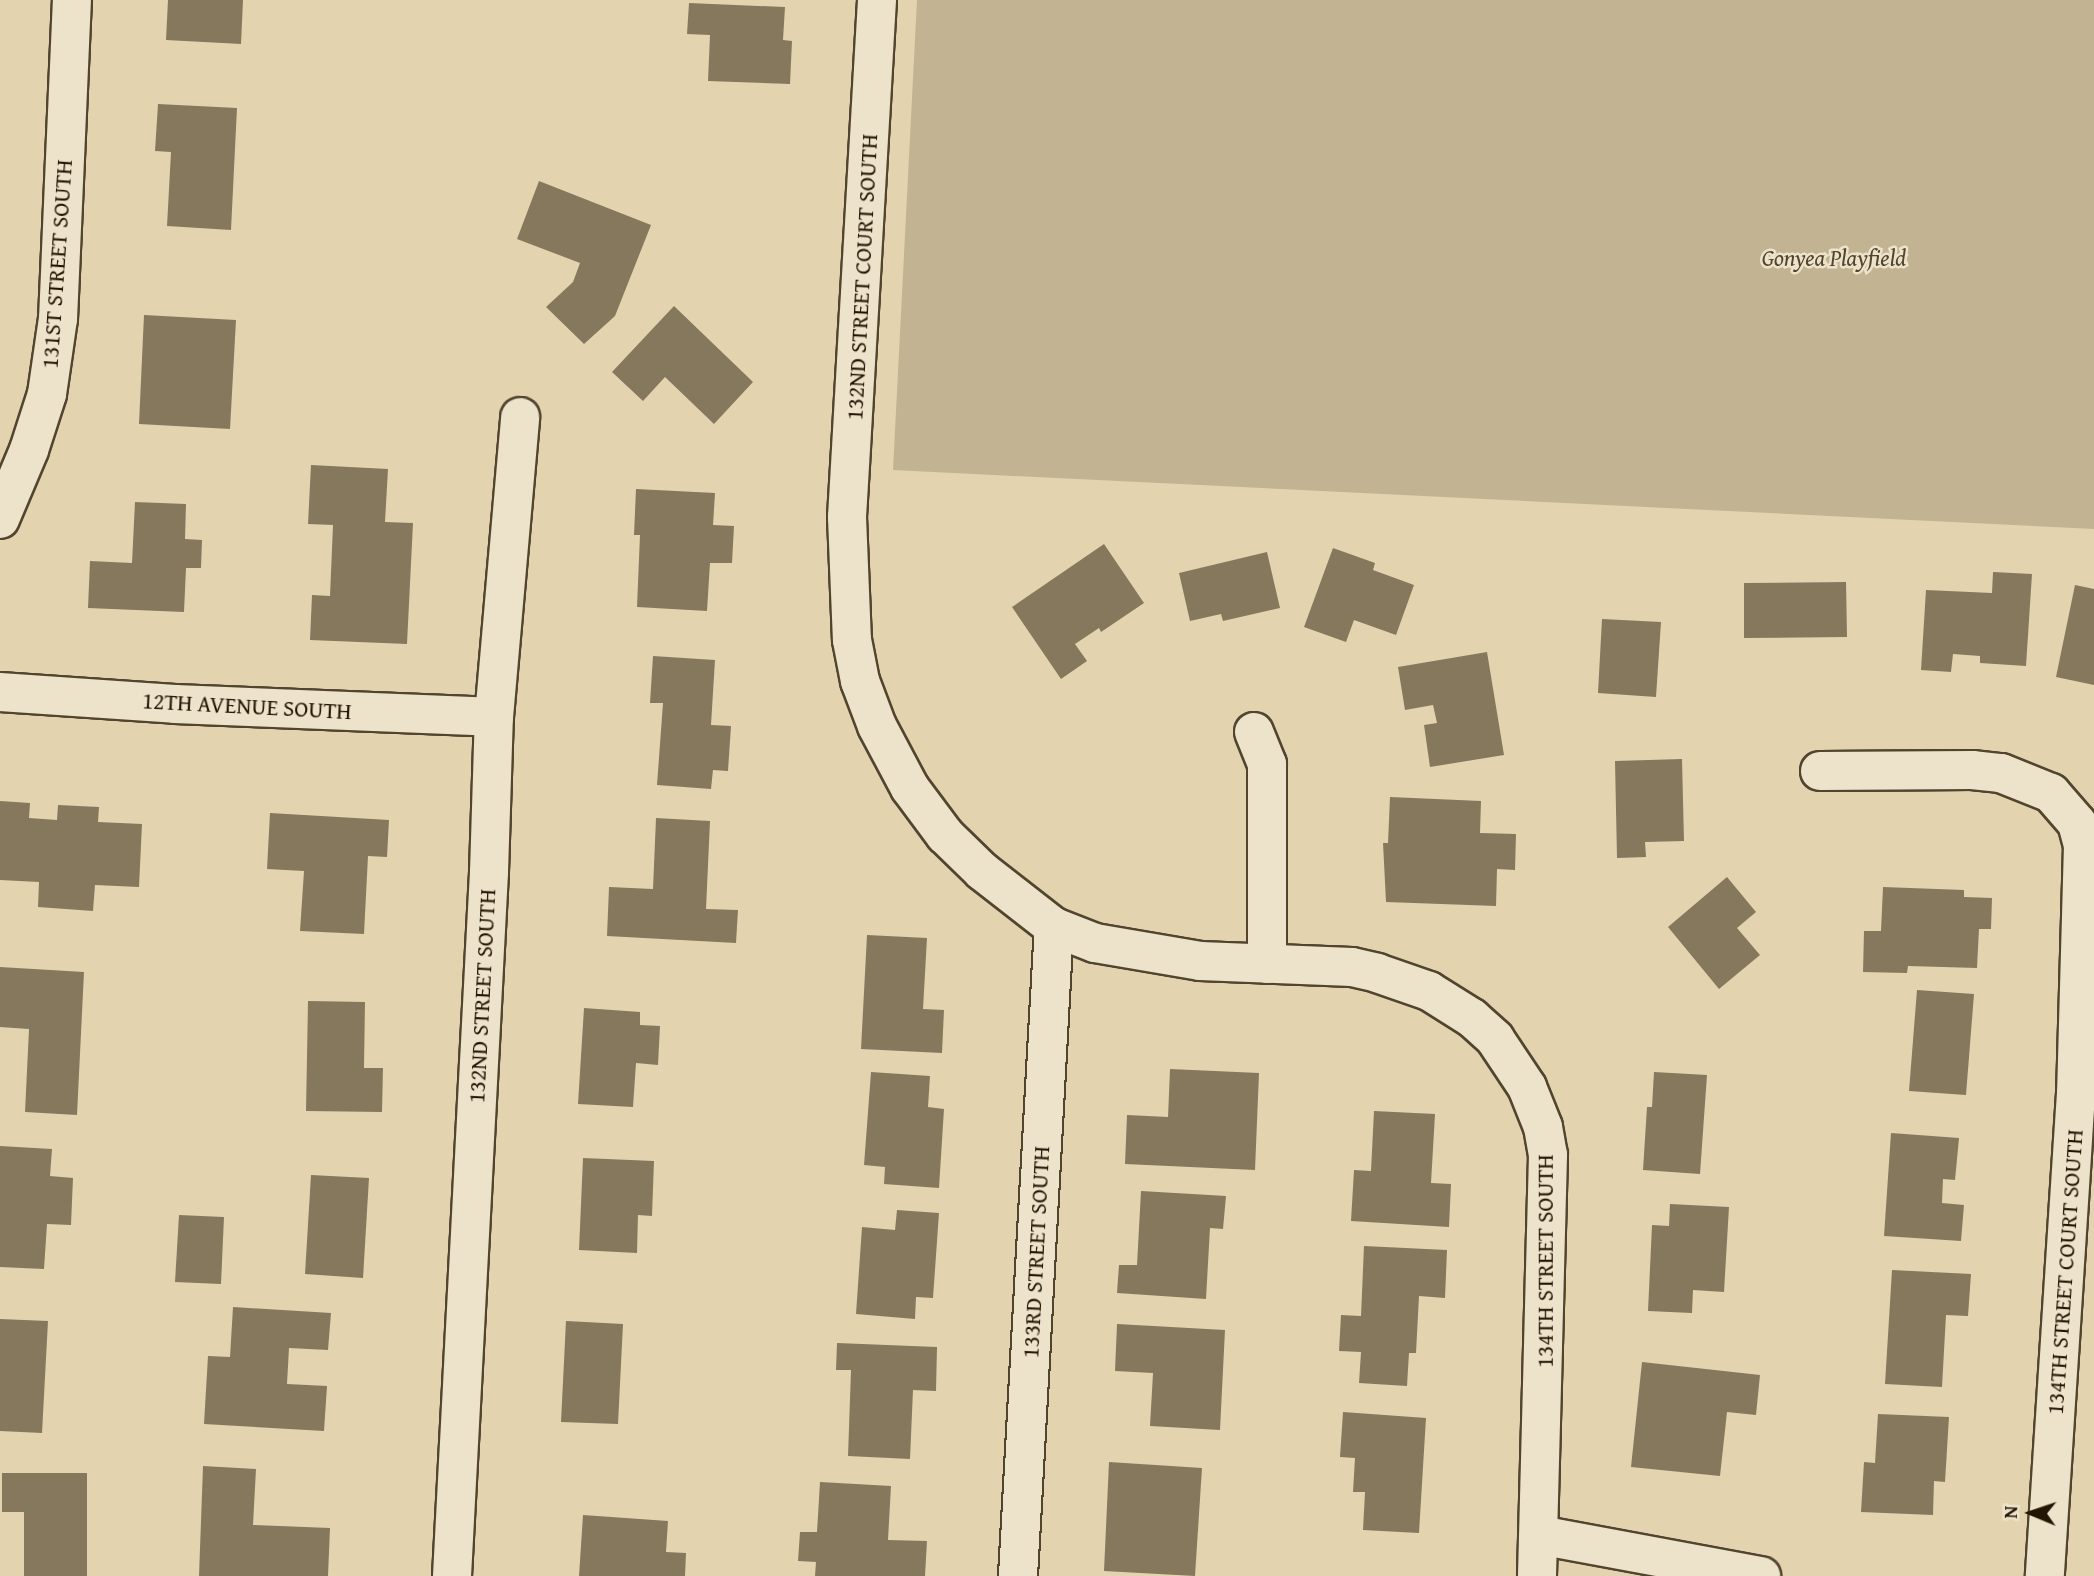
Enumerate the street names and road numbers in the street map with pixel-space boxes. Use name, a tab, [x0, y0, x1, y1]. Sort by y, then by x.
street label: 132ND STREET COURT SOUTH	[841, 133, 883, 421]
street label: 131ST STREET SOUTH	[36, 159, 78, 369]
street label: 12TH AVENUE SOUTH	[142, 687, 352, 725]
street label: 132ND STREET SOUTH	[463, 888, 501, 1104]
street label: 134TH STREET COURT SOUTH	[2041, 1128, 2089, 1416]
street label: 133RD STREET SOUTH	[1017, 1145, 1055, 1359]
street label: 134TH STREET SOUTH	[1531, 1154, 1559, 1368]

